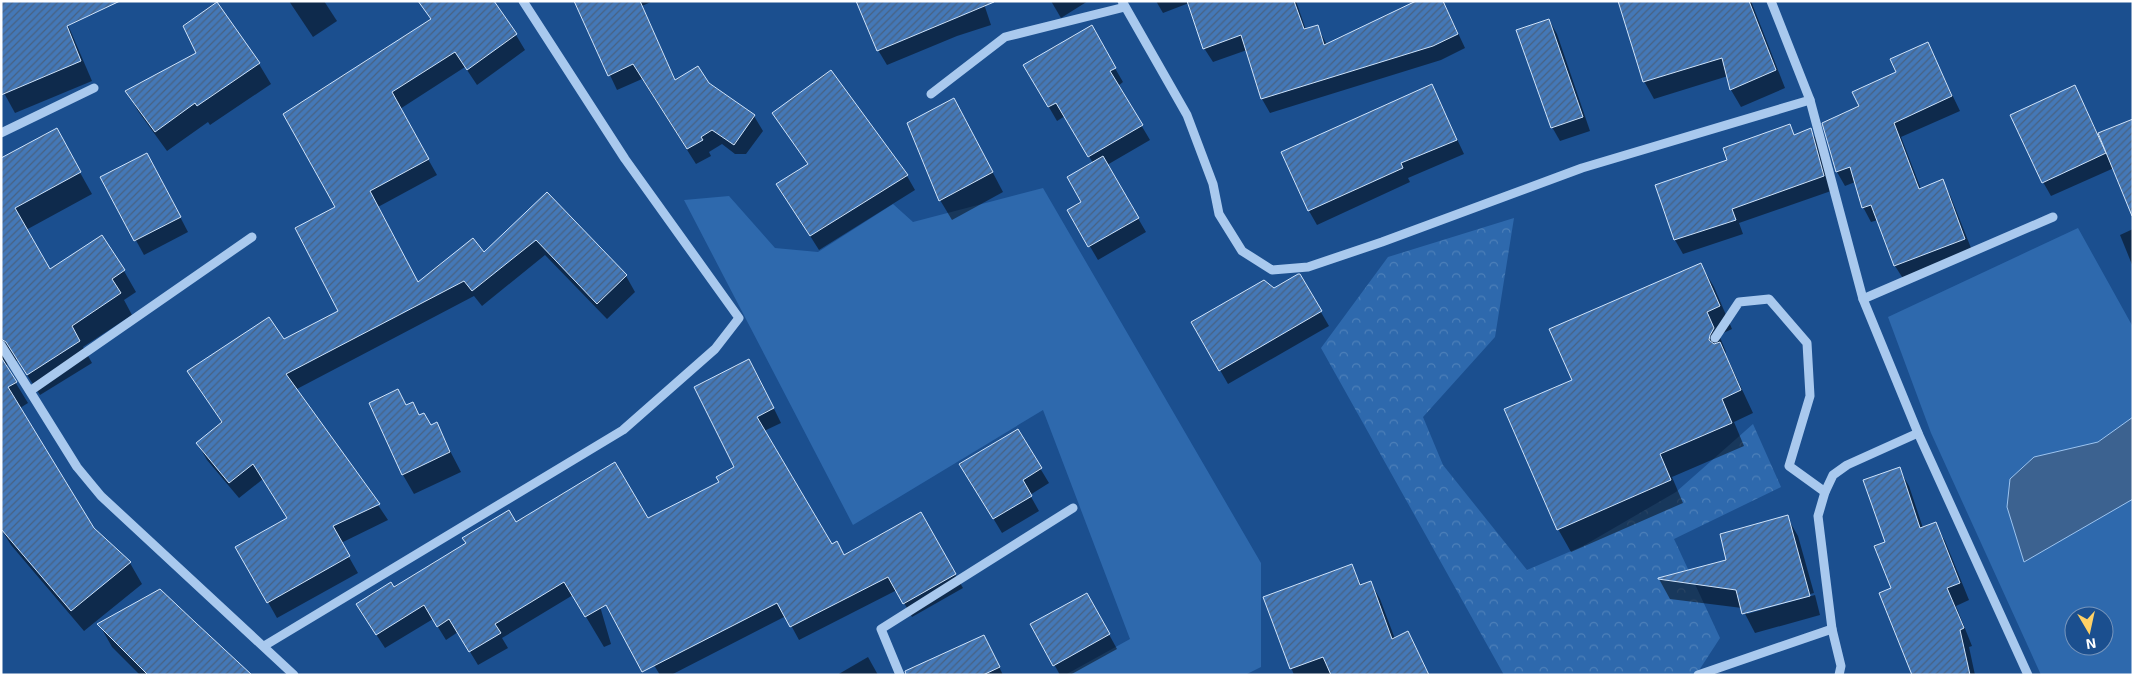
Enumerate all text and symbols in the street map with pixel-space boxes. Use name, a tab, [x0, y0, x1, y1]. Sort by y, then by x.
north arrow	[2064, 606, 2114, 656]
text: N	[2085, 635, 2097, 654]

